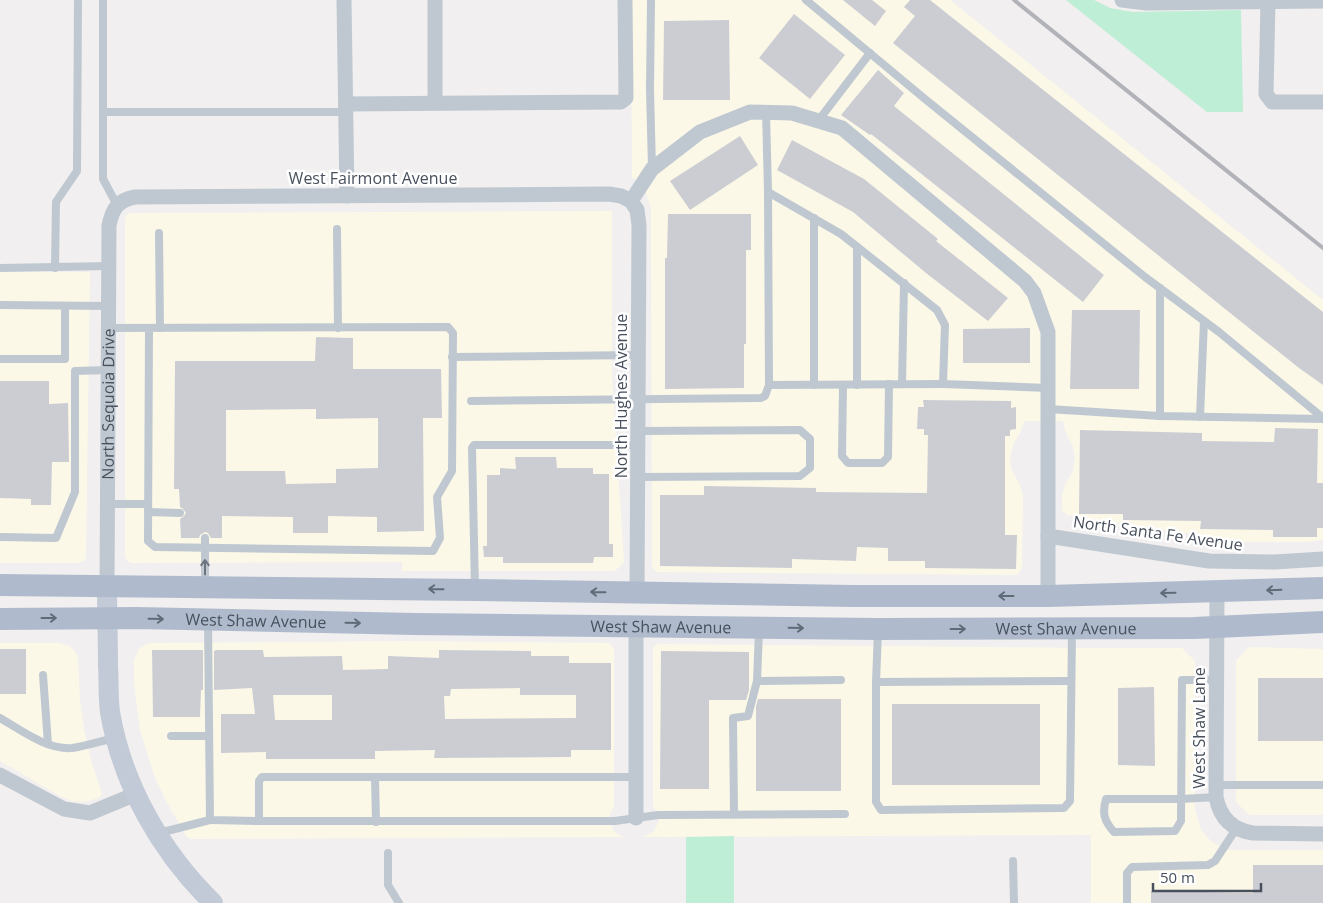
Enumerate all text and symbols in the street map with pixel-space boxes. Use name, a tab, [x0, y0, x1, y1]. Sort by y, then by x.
street label: West Fairmont Avenue	[289, 167, 457, 189]
street label: North Hughes Avenue	[610, 314, 632, 478]
street label: North Sequoia Drive	[97, 328, 119, 480]
street label: North Santa Fe Avenue	[1072, 510, 1244, 556]
one-way arrow	[200, 559, 210, 576]
one-way arrow	[428, 584, 444, 594]
one-way arrow	[1267, 585, 1283, 595]
one-way arrow	[591, 588, 607, 597]
one-way arrow	[1160, 588, 1176, 598]
one-way arrow	[998, 591, 1014, 601]
street label: West Shaw Avenue	[185, 608, 327, 633]
one-way arrow	[40, 614, 56, 623]
one-way arrow	[148, 614, 164, 623]
street label: West Shaw Avenue	[590, 615, 732, 638]
street label: West Shaw Avenue	[995, 617, 1136, 640]
one-way arrow	[345, 618, 361, 627]
one-way arrow	[787, 623, 803, 633]
one-way arrow	[950, 624, 966, 634]
street label: West Shaw Lane	[1188, 667, 1210, 789]
scale bar	[1153, 860, 1260, 892]
text: 50 m	[1160, 867, 1195, 887]

